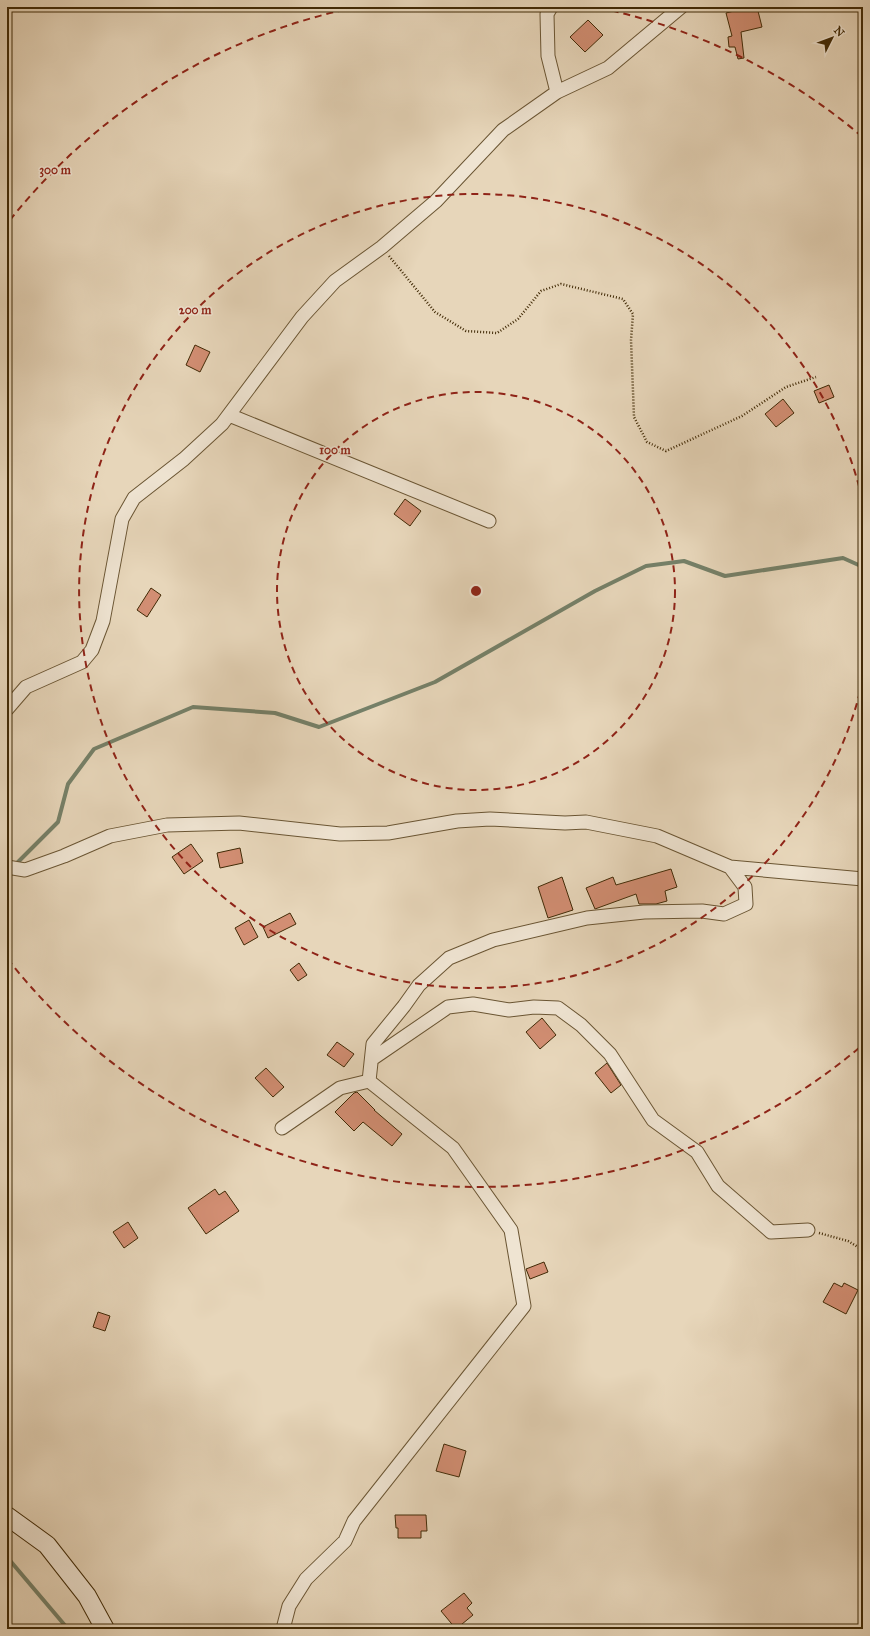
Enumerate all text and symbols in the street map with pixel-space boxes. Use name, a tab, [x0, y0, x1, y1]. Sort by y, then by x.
north arrow	[812, 18, 852, 58]
text: N	[831, 24, 847, 40]
text: 300 m	[39, 163, 72, 178]
text: 200 m	[179, 303, 212, 317]
text: 100 m	[319, 443, 352, 457]
centre of rings	[469, 584, 483, 598]

